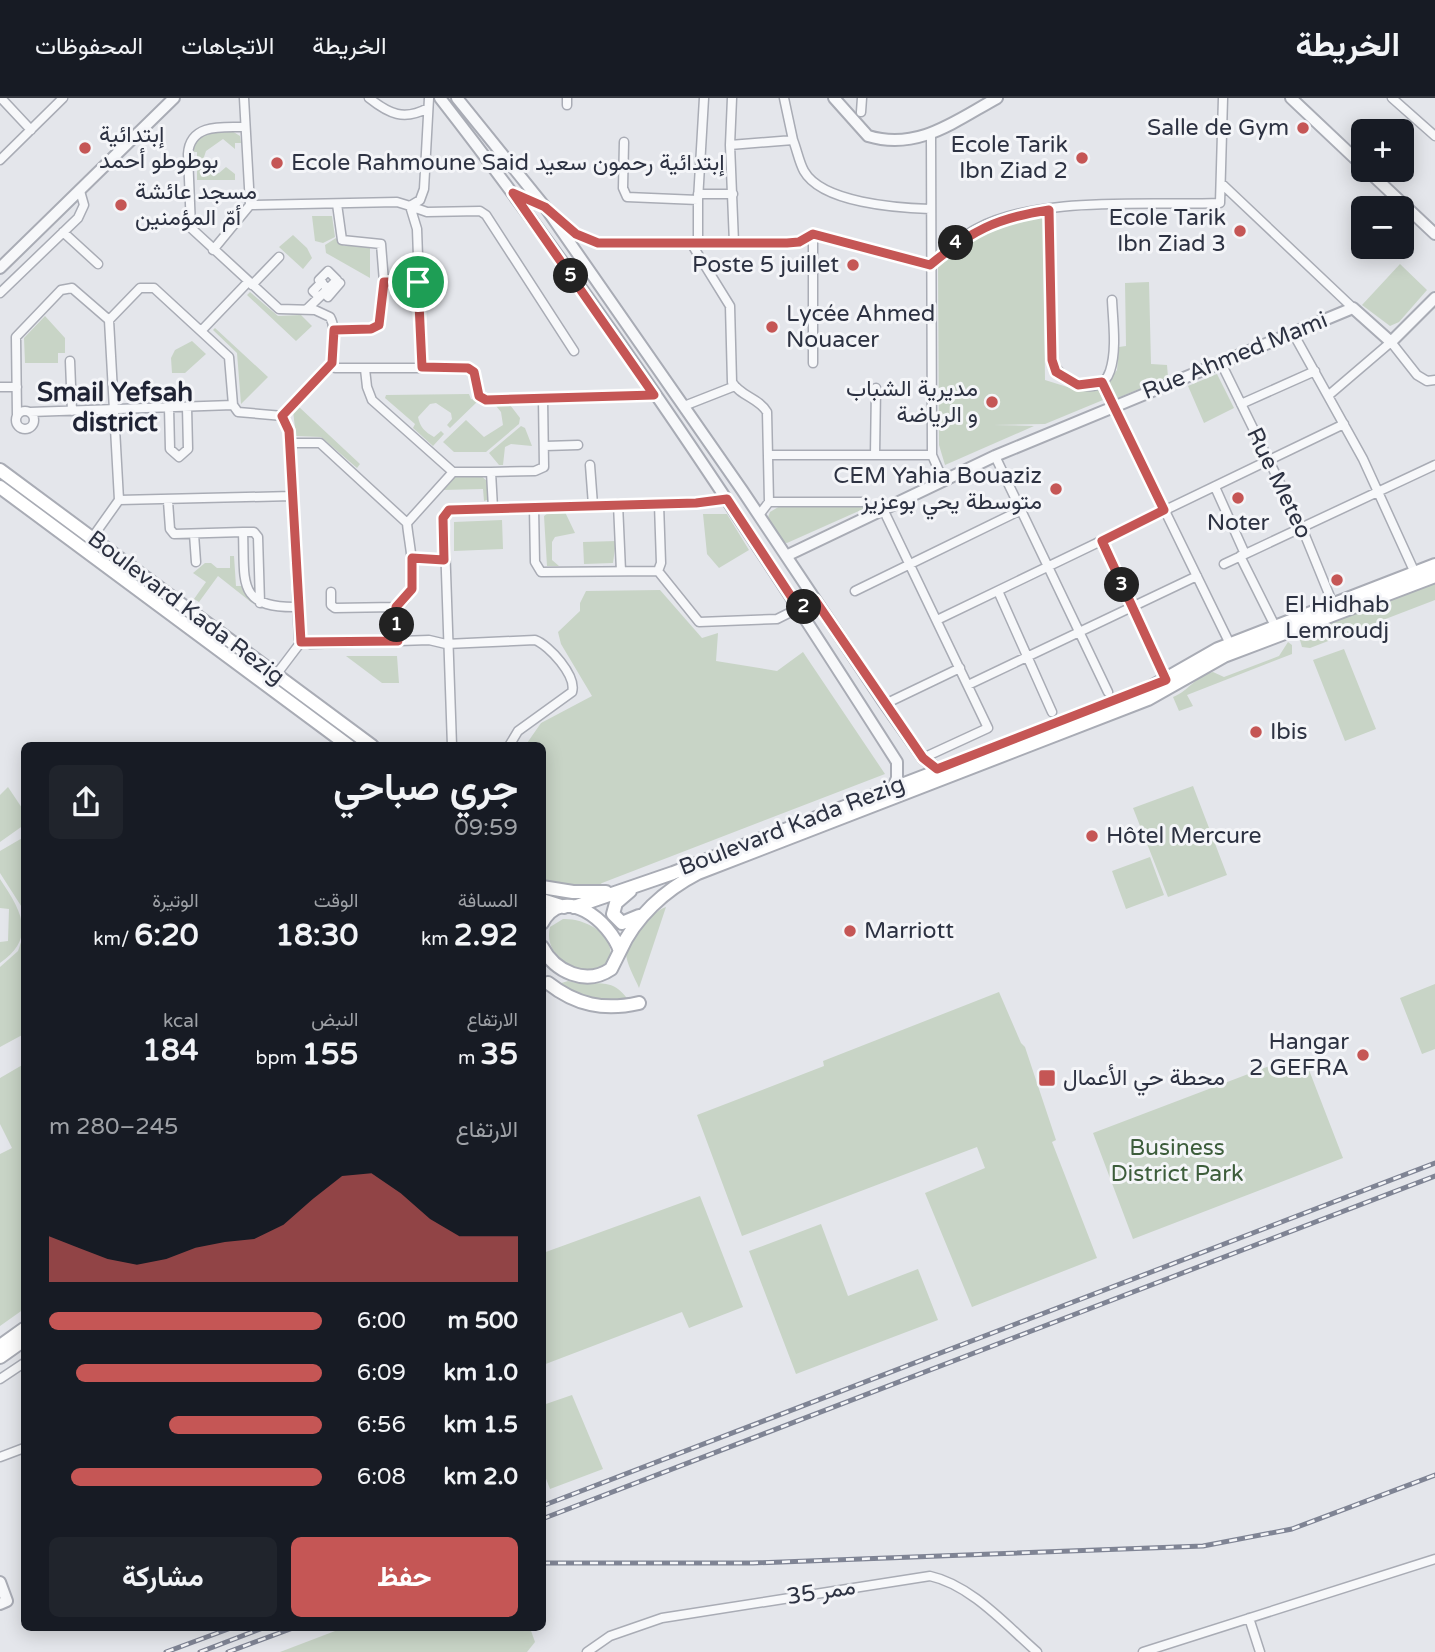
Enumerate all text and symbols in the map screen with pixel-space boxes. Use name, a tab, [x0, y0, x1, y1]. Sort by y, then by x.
text: الخريطة	[1296, 26, 1400, 65]
text: المحفوظات	[35, 32, 143, 61]
text: الاتجاهات	[181, 32, 274, 61]
text: الخريطة	[312, 32, 387, 61]
place label: Salle de Gym	[1147, 114, 1289, 142]
map controls	[1351, 119, 1414, 259]
button: +	[1351, 119, 1414, 182]
marker: Salle de Gym	[1295, 120, 1311, 136]
place label: إبتدائية بوطوطو أحمد	[99, 121, 219, 175]
place label: Ecole Tarik Ibn Ziad 2	[951, 131, 1068, 185]
marker: إبتدائية بوطوطو أحمد	[77, 140, 93, 156]
place label: Ecole Rahmoune Said إبتدائية رحمون سعيد	[291, 149, 725, 177]
marker: Ecole Tarik Ibn Ziad 2	[1074, 150, 1090, 166]
marker: Ecole Rahmoune Said إبتدائية رحمون سعيد	[269, 155, 285, 171]
place label: مسجد عائشة أمّ المؤمنين	[135, 178, 257, 232]
button: −	[1351, 196, 1414, 259]
marker: مسجد عائشة أمّ المؤمنين	[113, 197, 129, 213]
place label: Ecole Tarik Ibn Ziad 3	[1109, 204, 1226, 258]
marker: Ecole Tarik Ibn Ziad 3	[1232, 223, 1248, 239]
pin: 4	[939, 226, 974, 260]
text: 4	[950, 231, 961, 253]
place label: Poste 5 juillet	[692, 251, 839, 279]
pin	[388, 252, 448, 312]
marker: Poste 5 juillet	[845, 257, 861, 273]
pin: 5	[554, 258, 588, 294]
icon: arrive	[399, 263, 437, 301]
text: 5	[565, 264, 576, 286]
place label: Lycée Ahmed Nouacer	[786, 300, 935, 354]
street label: Rue Ahmed Mami	[1138, 306, 1332, 406]
marker: Lycée Ahmed Nouacer	[764, 319, 780, 335]
place label: مديرية الشباب و الرياضة	[846, 375, 978, 429]
district label: Smail Yefsah district	[37, 377, 193, 438]
marker: مديرية الشباب و الرياضة	[984, 394, 1000, 410]
street label: Rue Meteo	[1240, 423, 1318, 543]
place label: CEM Yahia Bouaziz متوسطة يحي بوعزيز	[833, 462, 1042, 520]
marker: CEM Yahia Bouaziz متوسطة يحي بوعزيز	[1048, 481, 1064, 497]
marker: Noter	[1230, 490, 1246, 506]
place label: Noter	[1207, 509, 1269, 537]
street label: Boulevard Kada Rezig	[82, 525, 290, 691]
pin: 3	[1104, 568, 1140, 602]
marker: El Hidhab Lemroudj	[1329, 572, 1345, 588]
text: 3	[1116, 573, 1127, 595]
pin: 2	[786, 589, 822, 624]
place label: El Hidhab Lemroudj	[1284, 591, 1390, 645]
text: 2	[798, 595, 809, 617]
pin: 1	[380, 608, 414, 642]
text: 1	[391, 613, 402, 635]
place label: Ibis	[1270, 718, 1308, 746]
marker: Ibis	[1248, 724, 1264, 740]
button: share	[49, 765, 123, 839]
text: جري صباحي	[333, 765, 518, 811]
street label: Boulevard Kada Rezig	[675, 770, 909, 882]
text: 09:59	[454, 814, 518, 842]
place label: Hôtel Mercure	[1106, 822, 1261, 850]
marker: Hôtel Mercure	[1084, 828, 1100, 844]
text: الوتيرة	[152, 890, 199, 912]
text: الوقت	[314, 890, 358, 912]
text: المسافة	[458, 890, 518, 912]
text: 6:20	[134, 917, 199, 954]
text: 18:30	[275, 917, 358, 954]
text: 2.92	[454, 917, 518, 954]
place label: Marriott	[864, 917, 954, 945]
marker: Marriott	[842, 923, 858, 939]
text: /km	[93, 928, 134, 950]
text: km	[421, 928, 454, 950]
text: النبض	[311, 1009, 358, 1031]
text: الارتفاع	[466, 1009, 518, 1031]
text: kcal	[163, 1010, 199, 1032]
place label: Hangar 2 GEFRA	[1249, 1028, 1349, 1082]
text: 184	[142, 1032, 199, 1069]
text: 155	[302, 1036, 358, 1073]
text: 35	[480, 1036, 518, 1073]
text: bpm	[255, 1047, 302, 1069]
text: m	[458, 1047, 480, 1069]
marker: Hangar 2 GEFRA	[1355, 1047, 1371, 1063]
place label: محطة حي الأعمال	[1063, 1064, 1225, 1096]
marker: محطة حي الأعمال	[1037, 1068, 1057, 1088]
text: 245–280 m	[49, 1113, 179, 1141]
text: الارتفاع	[456, 1116, 518, 1144]
park label: Business District Park	[1110, 1134, 1244, 1188]
text: 6:00	[357, 1307, 406, 1335]
text: 500 m	[448, 1307, 518, 1335]
text: 6:09	[357, 1359, 406, 1387]
text: 1.0 km	[443, 1359, 518, 1387]
text: 6:56	[357, 1411, 406, 1439]
text: 1.5 km	[443, 1411, 518, 1439]
text: 6:08	[357, 1463, 406, 1491]
text: 2.0 km	[443, 1463, 518, 1491]
button: مشاركة	[49, 1537, 277, 1617]
button: حفظ	[291, 1537, 518, 1617]
street label: ممر 35	[785, 1573, 857, 1611]

